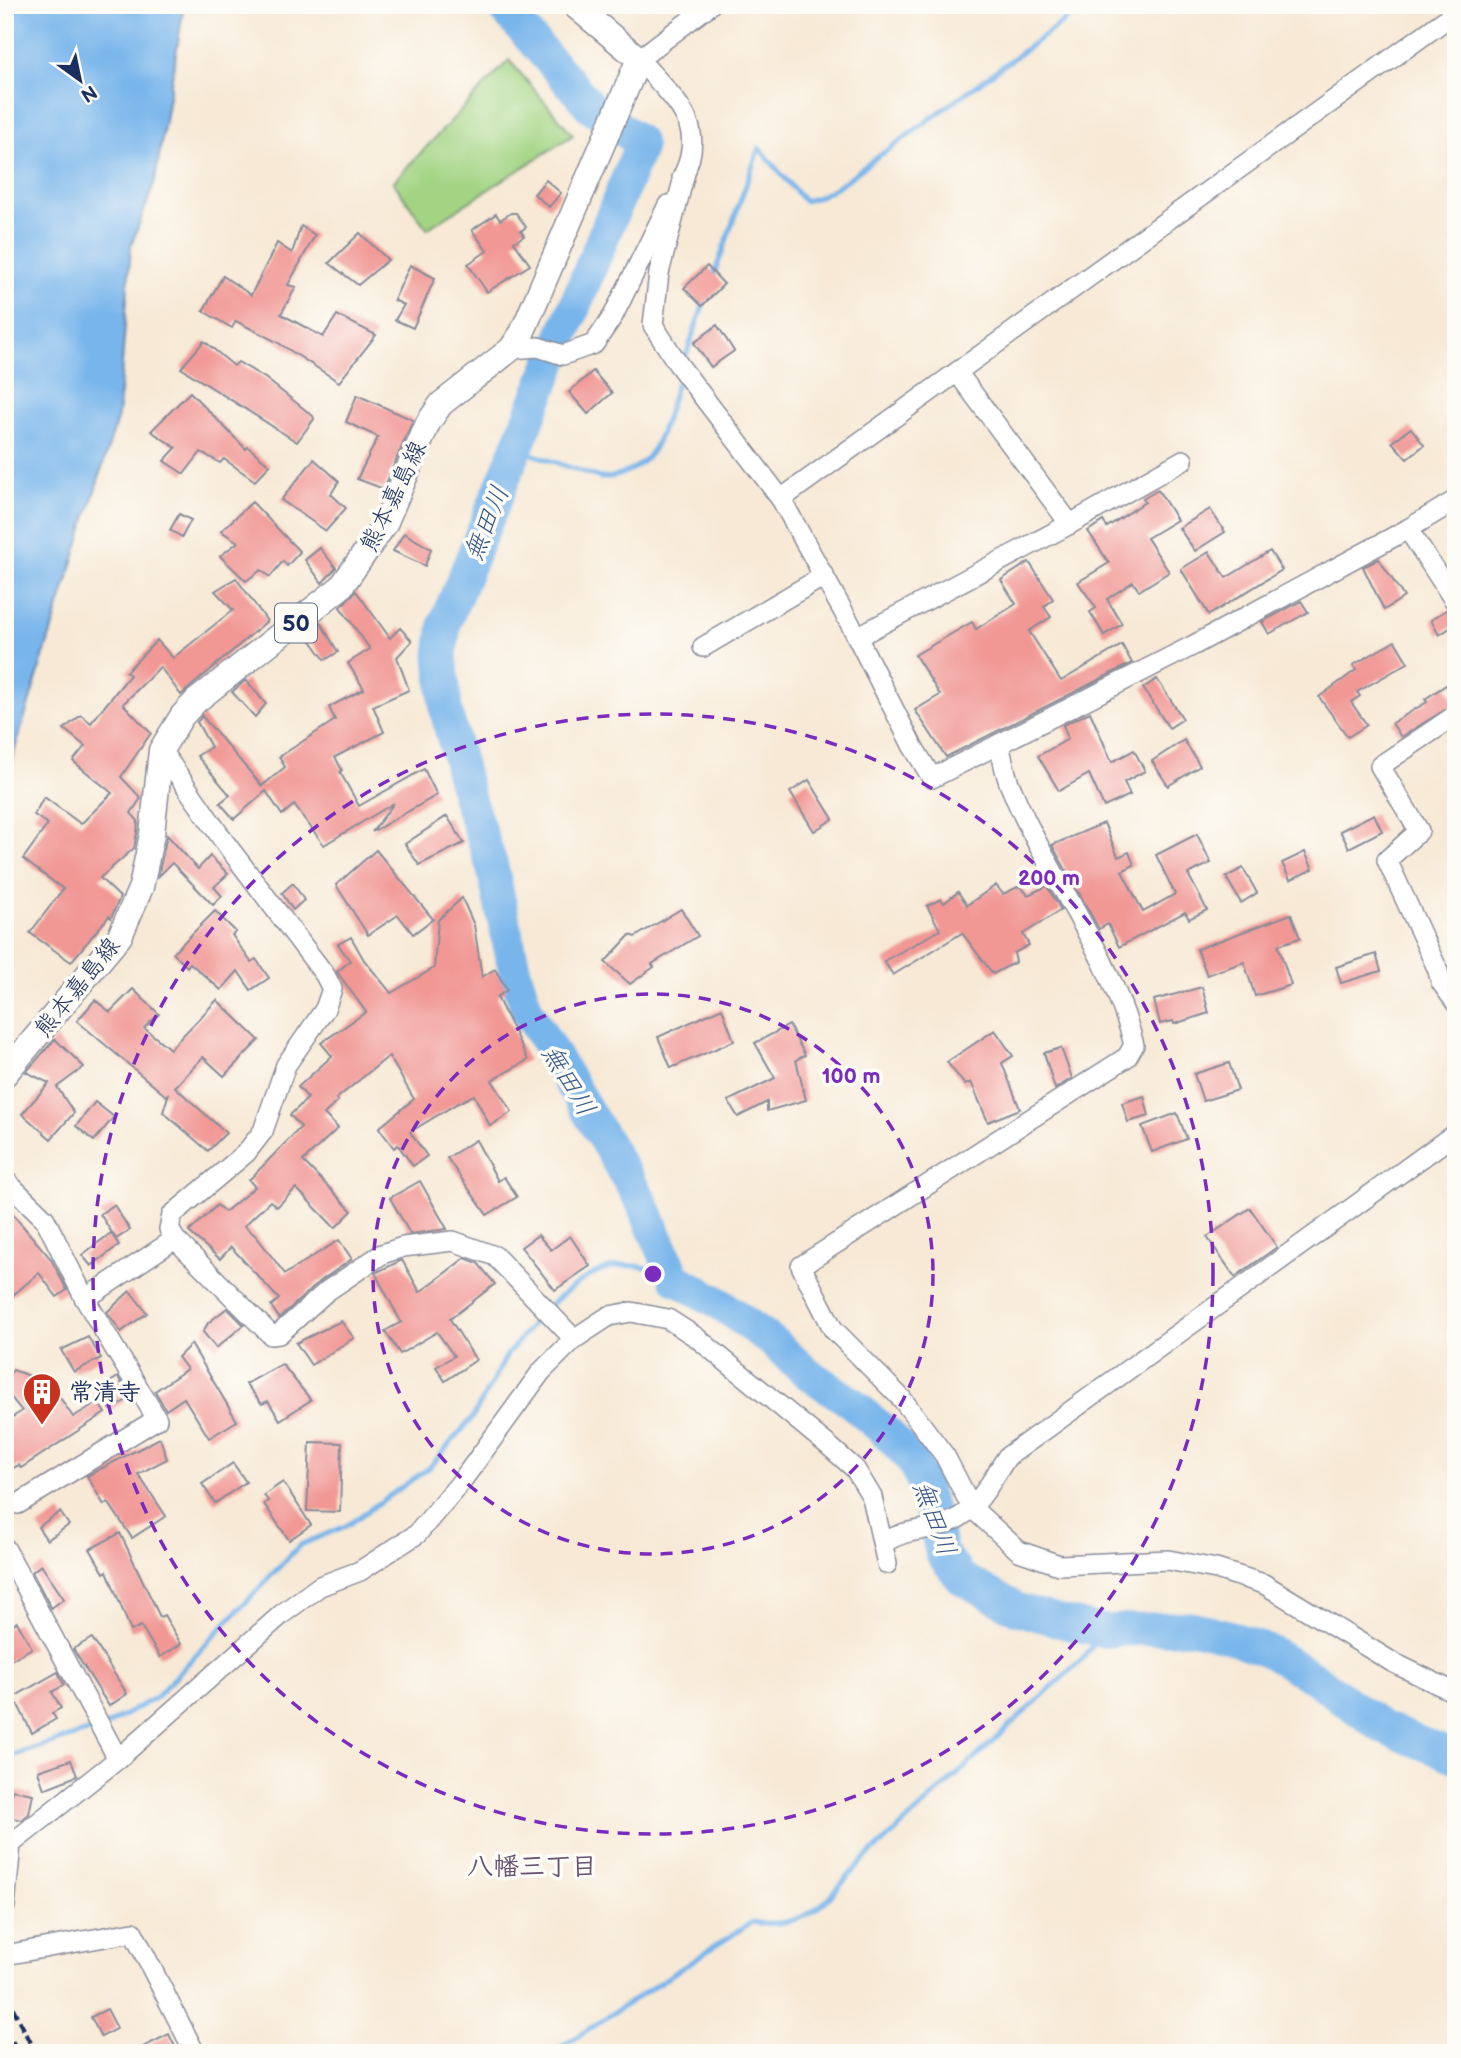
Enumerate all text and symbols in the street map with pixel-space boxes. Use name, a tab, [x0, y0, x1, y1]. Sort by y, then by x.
north arrow	[46, 46, 116, 116]
text: N	[76, 79, 101, 107]
street label: 熊本嘉島線	[354, 436, 433, 557]
water label: 無田川	[458, 482, 516, 566]
road number: 50	[275, 604, 317, 642]
text: 200 m	[1018, 866, 1080, 891]
street label: 熊本嘉島線	[28, 932, 126, 1043]
water label: 無田川	[534, 1039, 601, 1122]
text: 100 m	[822, 1064, 880, 1089]
centre of rings	[641, 1262, 665, 1286]
building icon: 常清寺	[21, 1371, 63, 1426]
place label: 常清寺	[69, 1378, 141, 1407]
water label: 無田川	[906, 1477, 961, 1560]
district label: 八幡三丁目	[467, 1852, 597, 1883]

